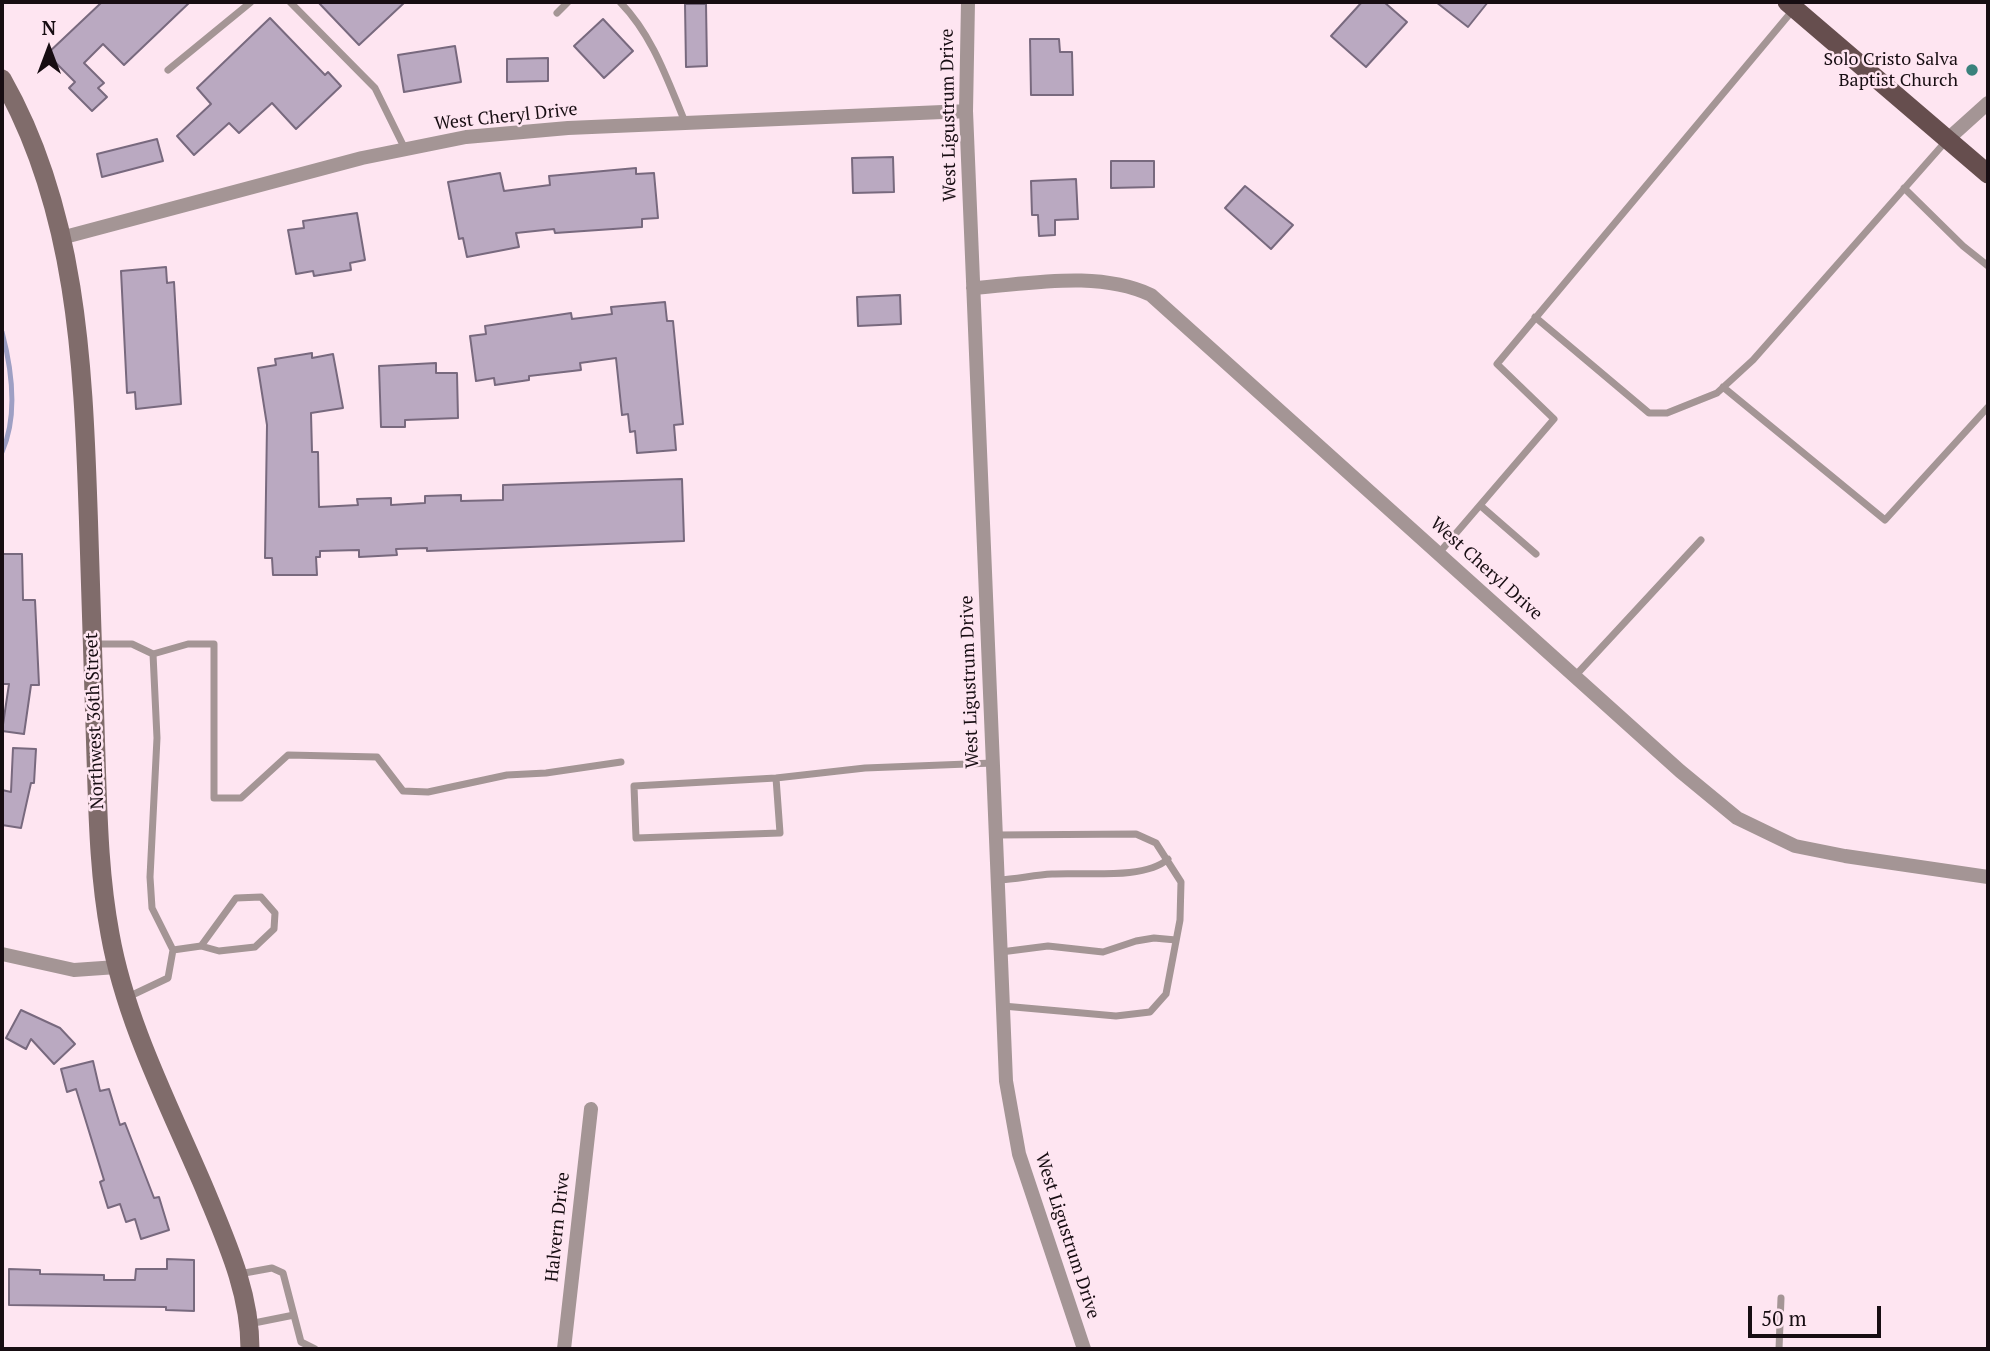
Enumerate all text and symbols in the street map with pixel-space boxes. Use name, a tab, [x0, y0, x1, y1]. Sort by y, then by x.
north arrow	[14, 14, 84, 84]
text: N	[42, 15, 56, 40]
street label: West Ligustrum Drive	[937, 28, 961, 202]
place label: Solo Cristo Salva Baptist Church	[1824, 49, 1958, 92]
marker: Solo Cristo Salva Baptist Church	[1964, 62, 1980, 78]
street label: West Cheryl Drive	[433, 99, 579, 135]
street label: West Cheryl Drive	[1425, 513, 1547, 625]
street label: West Ligustrum Drive	[956, 595, 984, 769]
street label: Northwest 36th Street	[81, 632, 109, 810]
street label: West Ligustrum Drive	[1030, 1150, 1104, 1322]
street label: Halvern Drive	[541, 1171, 575, 1283]
scale bar	[1752, 1292, 1885, 1336]
text: 50 m	[1761, 1304, 1807, 1332]

